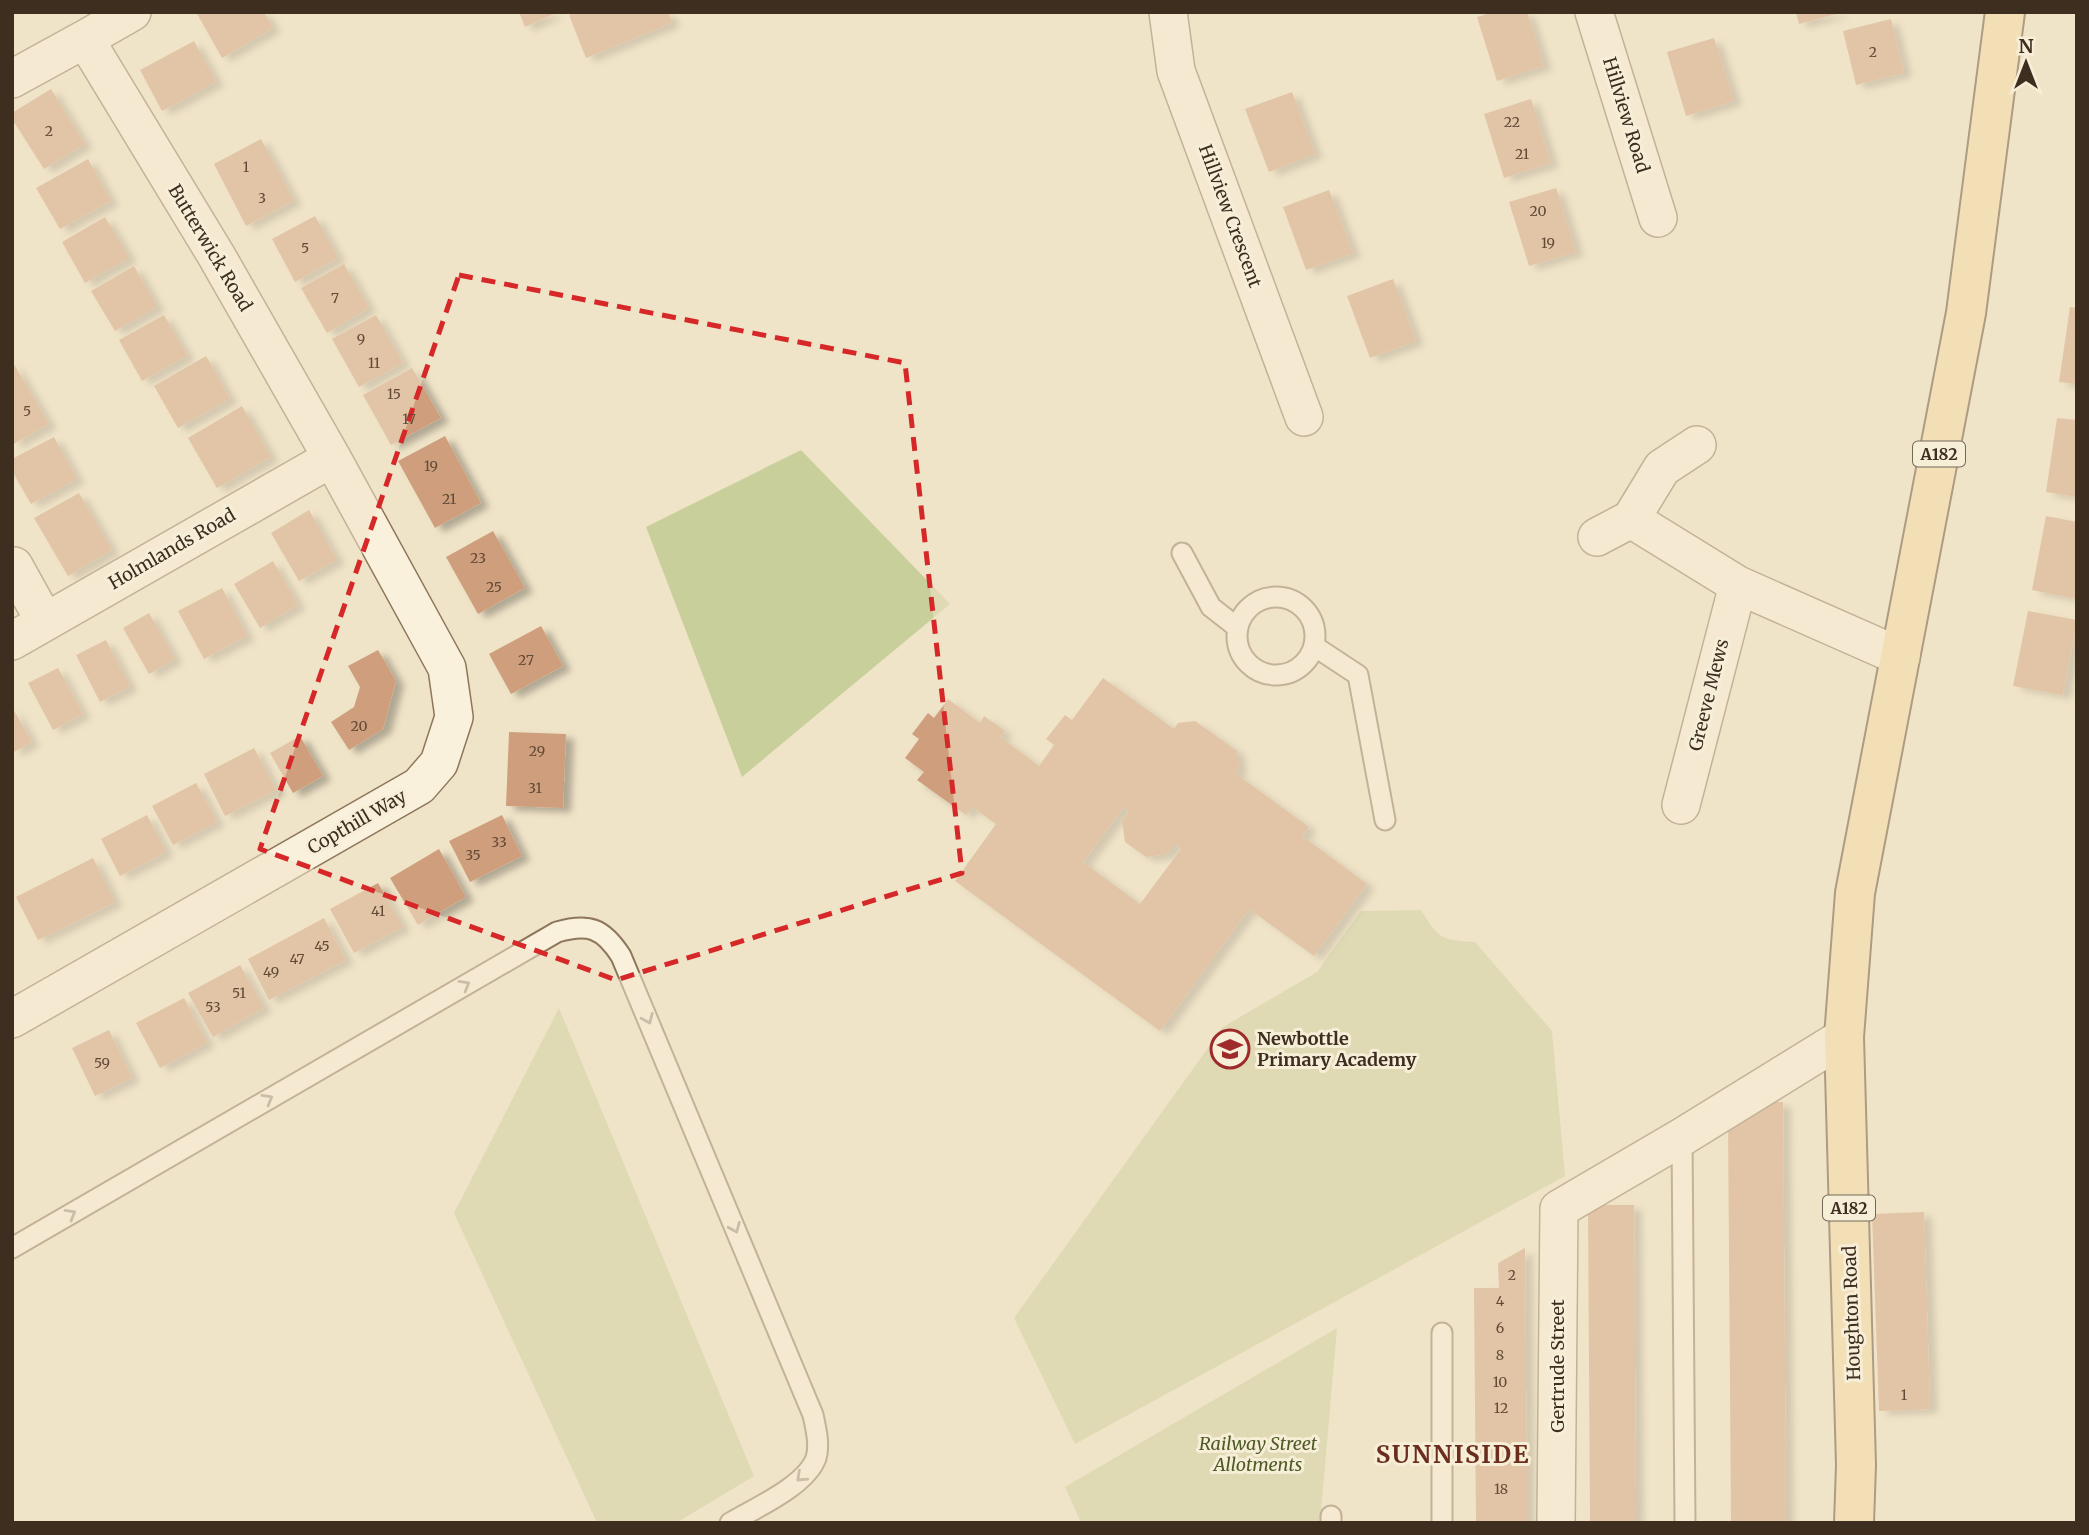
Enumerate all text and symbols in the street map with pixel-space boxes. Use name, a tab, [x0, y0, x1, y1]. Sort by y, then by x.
north arrow	[1991, 28, 2061, 98]
text: N	[2018, 34, 2034, 58]
house number: 2	[1869, 43, 1877, 61]
street label: Hillview Road	[1598, 54, 1655, 176]
house number: 22	[1504, 113, 1520, 131]
house number: 2	[45, 122, 53, 140]
street label: Hillview Crescent	[1194, 141, 1267, 291]
house number: 21	[1515, 145, 1529, 163]
house number: 1	[243, 158, 249, 176]
street label: Butterwick Road	[163, 180, 258, 316]
house number: 3	[258, 189, 266, 207]
house number: 20	[1529, 202, 1547, 220]
house number: 19	[1541, 234, 1555, 252]
house number: 5	[301, 239, 309, 257]
house number: 7	[331, 289, 339, 307]
house number: 9	[357, 330, 365, 348]
house number: 11	[368, 354, 380, 372]
house number: 15	[387, 385, 401, 403]
house number: 5	[23, 402, 31, 420]
house number: 17	[402, 410, 416, 428]
road number: A182	[1913, 442, 1965, 467]
house number: 19	[424, 457, 438, 475]
house number: 21	[442, 490, 456, 508]
street label: Holmlands Road	[104, 503, 239, 594]
house number: 23	[470, 549, 486, 567]
house number: 25	[486, 578, 502, 596]
street label: Greeve Mews	[1683, 636, 1734, 753]
house number: 27	[518, 651, 534, 669]
house number: 20	[350, 717, 368, 735]
house number: 29	[529, 742, 545, 760]
house number: 31	[528, 779, 542, 797]
street label: Copthill Way	[303, 784, 411, 859]
house number: 33	[491, 833, 507, 851]
house number: 35	[465, 846, 481, 864]
house number: 41	[371, 902, 385, 920]
house number: 45	[314, 937, 330, 955]
house number: 47	[289, 950, 305, 968]
house number: 49	[263, 963, 279, 981]
one-way arrow	[457, 980, 470, 993]
house number: 51	[232, 984, 246, 1002]
house number: 53	[205, 998, 221, 1016]
one-way arrow	[639, 1012, 653, 1024]
place label: Newbottle Primary Academy	[1257, 1027, 1417, 1071]
school or university icon: Newbottle Primary Academy	[1209, 1028, 1251, 1070]
house number: 59	[94, 1054, 110, 1072]
one-way arrow	[260, 1094, 273, 1107]
road number: A182	[1823, 1196, 1875, 1220]
one-way arrow	[64, 1209, 77, 1222]
one-way arrow	[727, 1222, 741, 1234]
street label: Houghton Road	[1838, 1245, 1865, 1381]
house number: 2	[1508, 1266, 1516, 1284]
house number: 4	[1496, 1292, 1505, 1310]
street label: Gertrude Street	[1546, 1299, 1569, 1433]
house number: 6	[1496, 1319, 1504, 1337]
house number: 8	[1496, 1346, 1504, 1364]
house number: 10	[1493, 1373, 1507, 1391]
house number: 1	[1901, 1386, 1907, 1404]
house number: 12	[1494, 1399, 1508, 1417]
park label: Railway Street Allotments	[1199, 1432, 1318, 1476]
district label: SUNNISIDE	[1376, 1439, 1530, 1470]
one-way arrow	[796, 1469, 809, 1482]
house number: 18	[1494, 1480, 1508, 1498]

